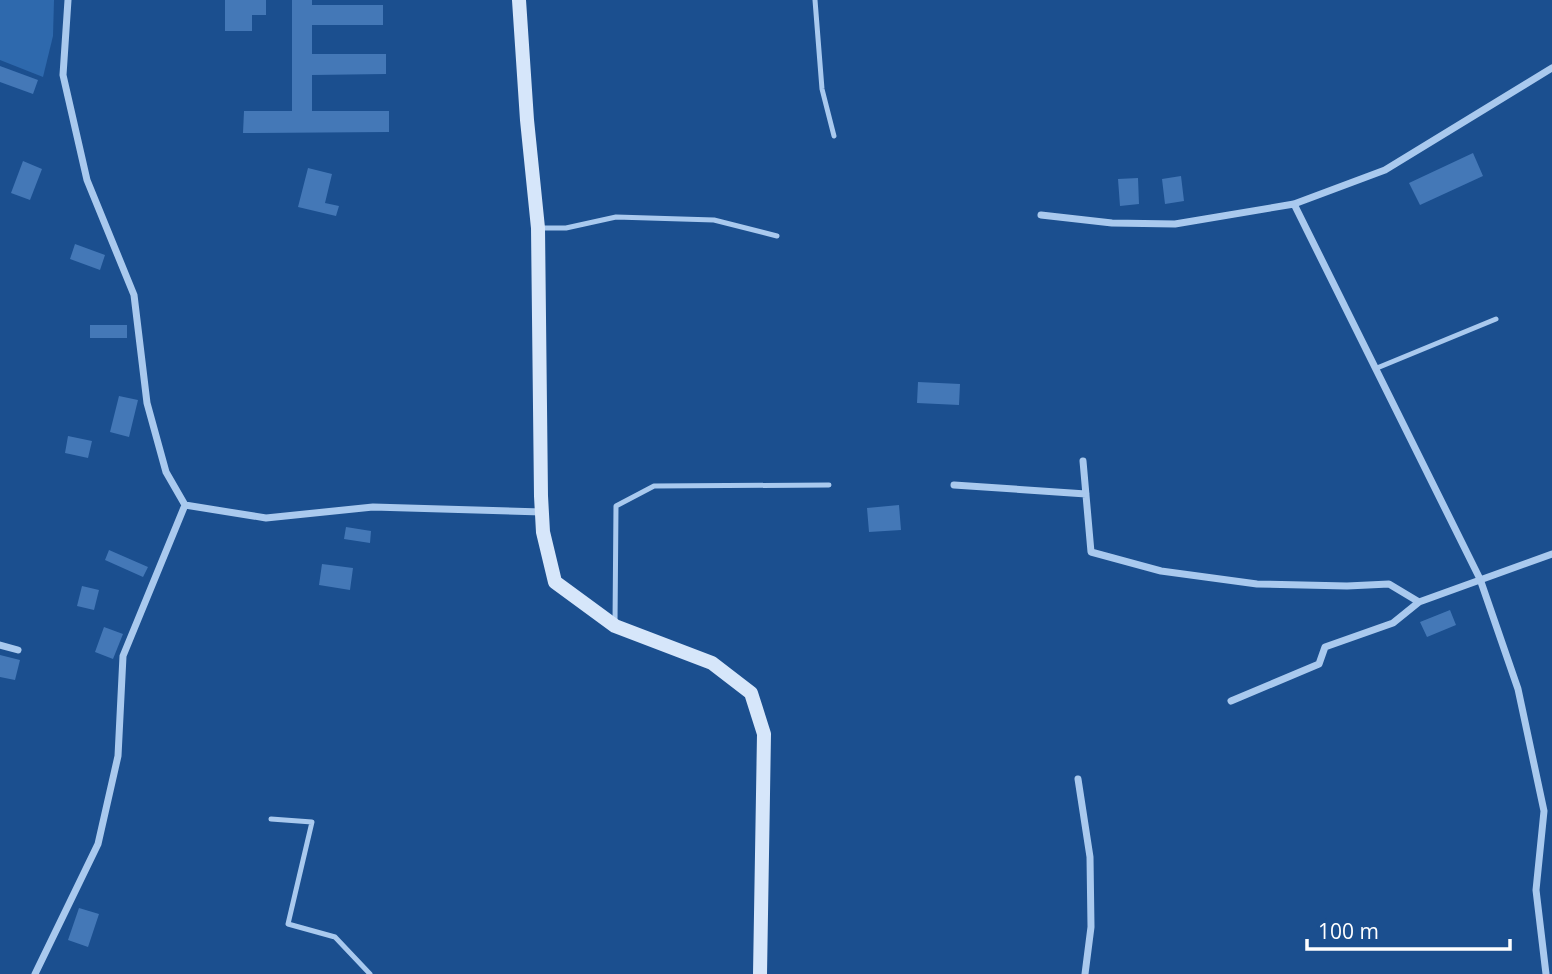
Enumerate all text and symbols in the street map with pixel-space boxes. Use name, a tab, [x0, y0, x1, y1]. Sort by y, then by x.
scale bar	[1307, 908, 1510, 952]
text: 100 m	[1318, 917, 1379, 945]

